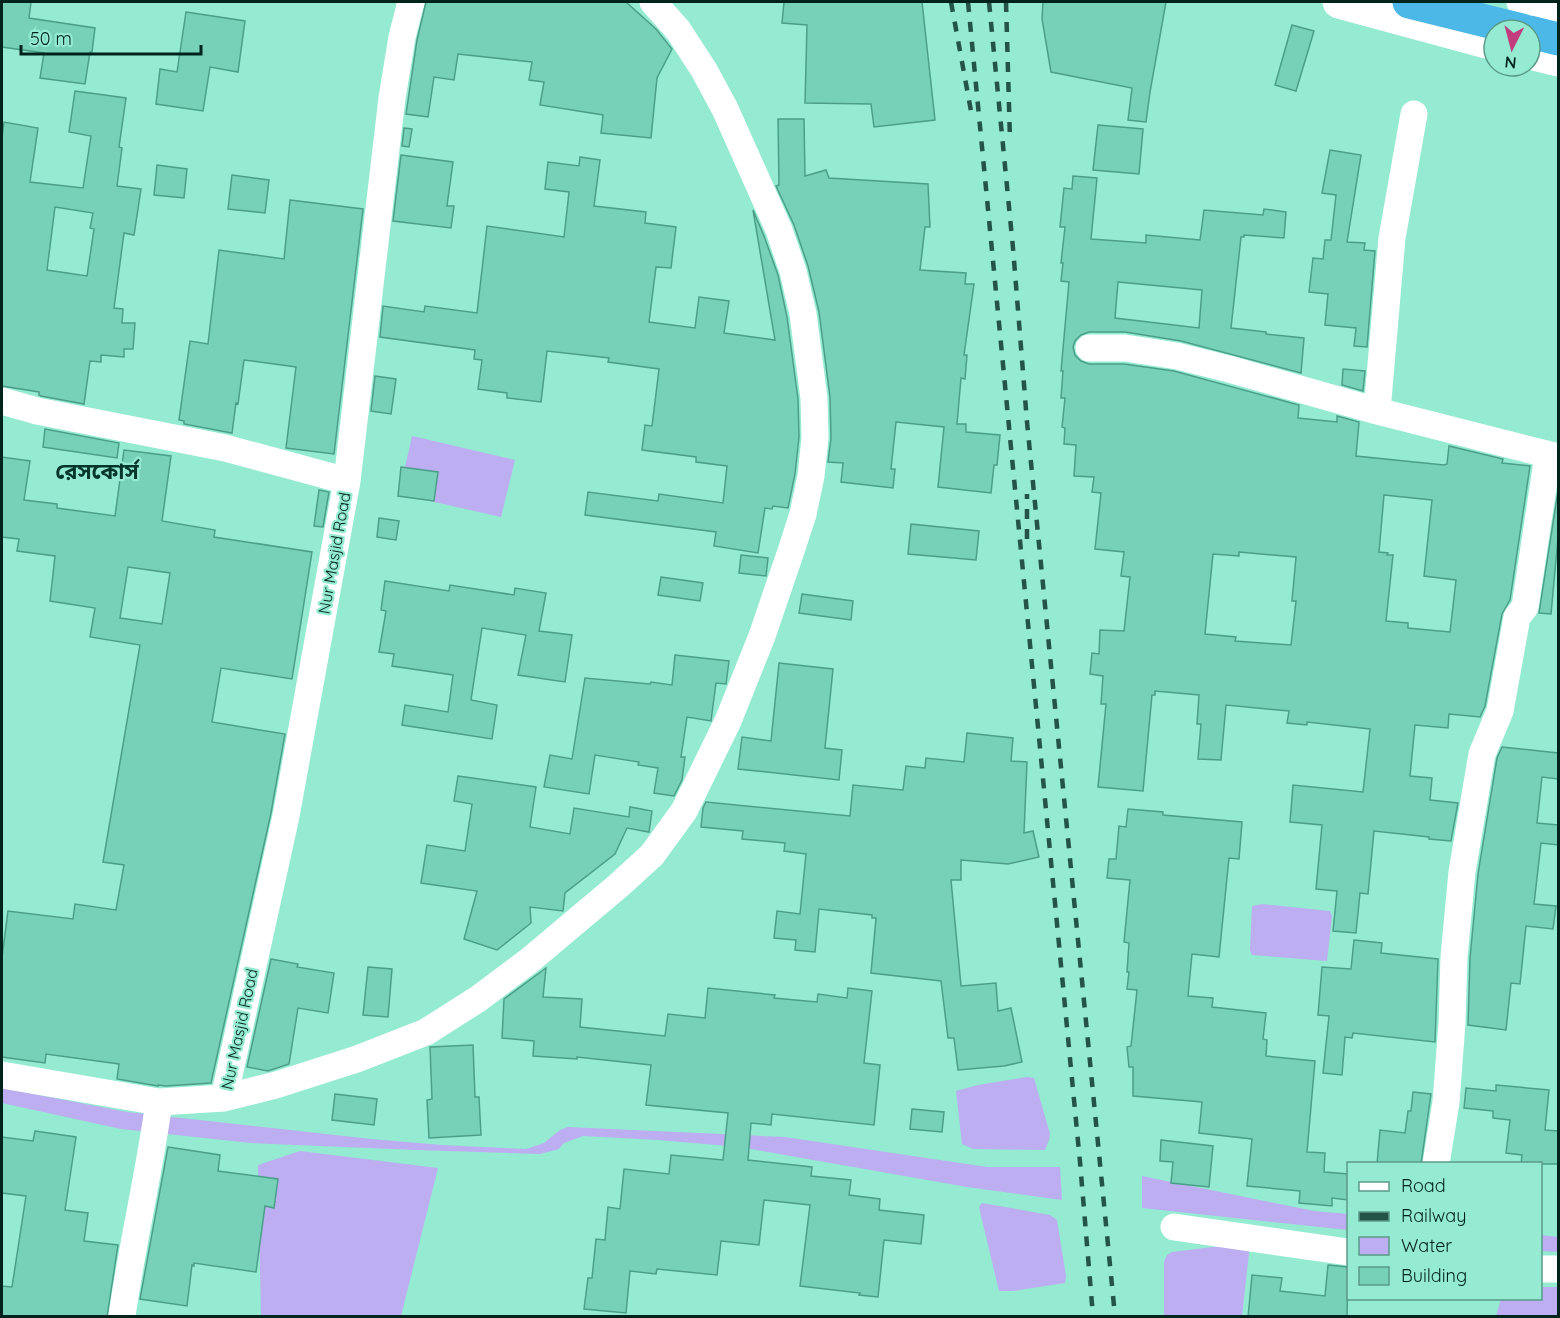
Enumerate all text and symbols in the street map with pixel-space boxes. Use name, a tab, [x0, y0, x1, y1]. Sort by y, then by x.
scale bar	[21, 18, 201, 56]
north arrow	[1482, 18, 1542, 78]
text: 50 m	[30, 27, 72, 50]
text: N	[1504, 52, 1517, 73]
district label: রেসকোর্স	[55, 457, 141, 485]
street label: Nur Masjid Road	[313, 491, 355, 615]
street label: Nur Masjid Road	[216, 967, 262, 1091]
legend	[1347, 1162, 1542, 1300]
text: Road	[1401, 1174, 1446, 1197]
text: Railway	[1401, 1204, 1467, 1227]
text: Water	[1401, 1234, 1452, 1257]
text: Building	[1401, 1264, 1467, 1287]

